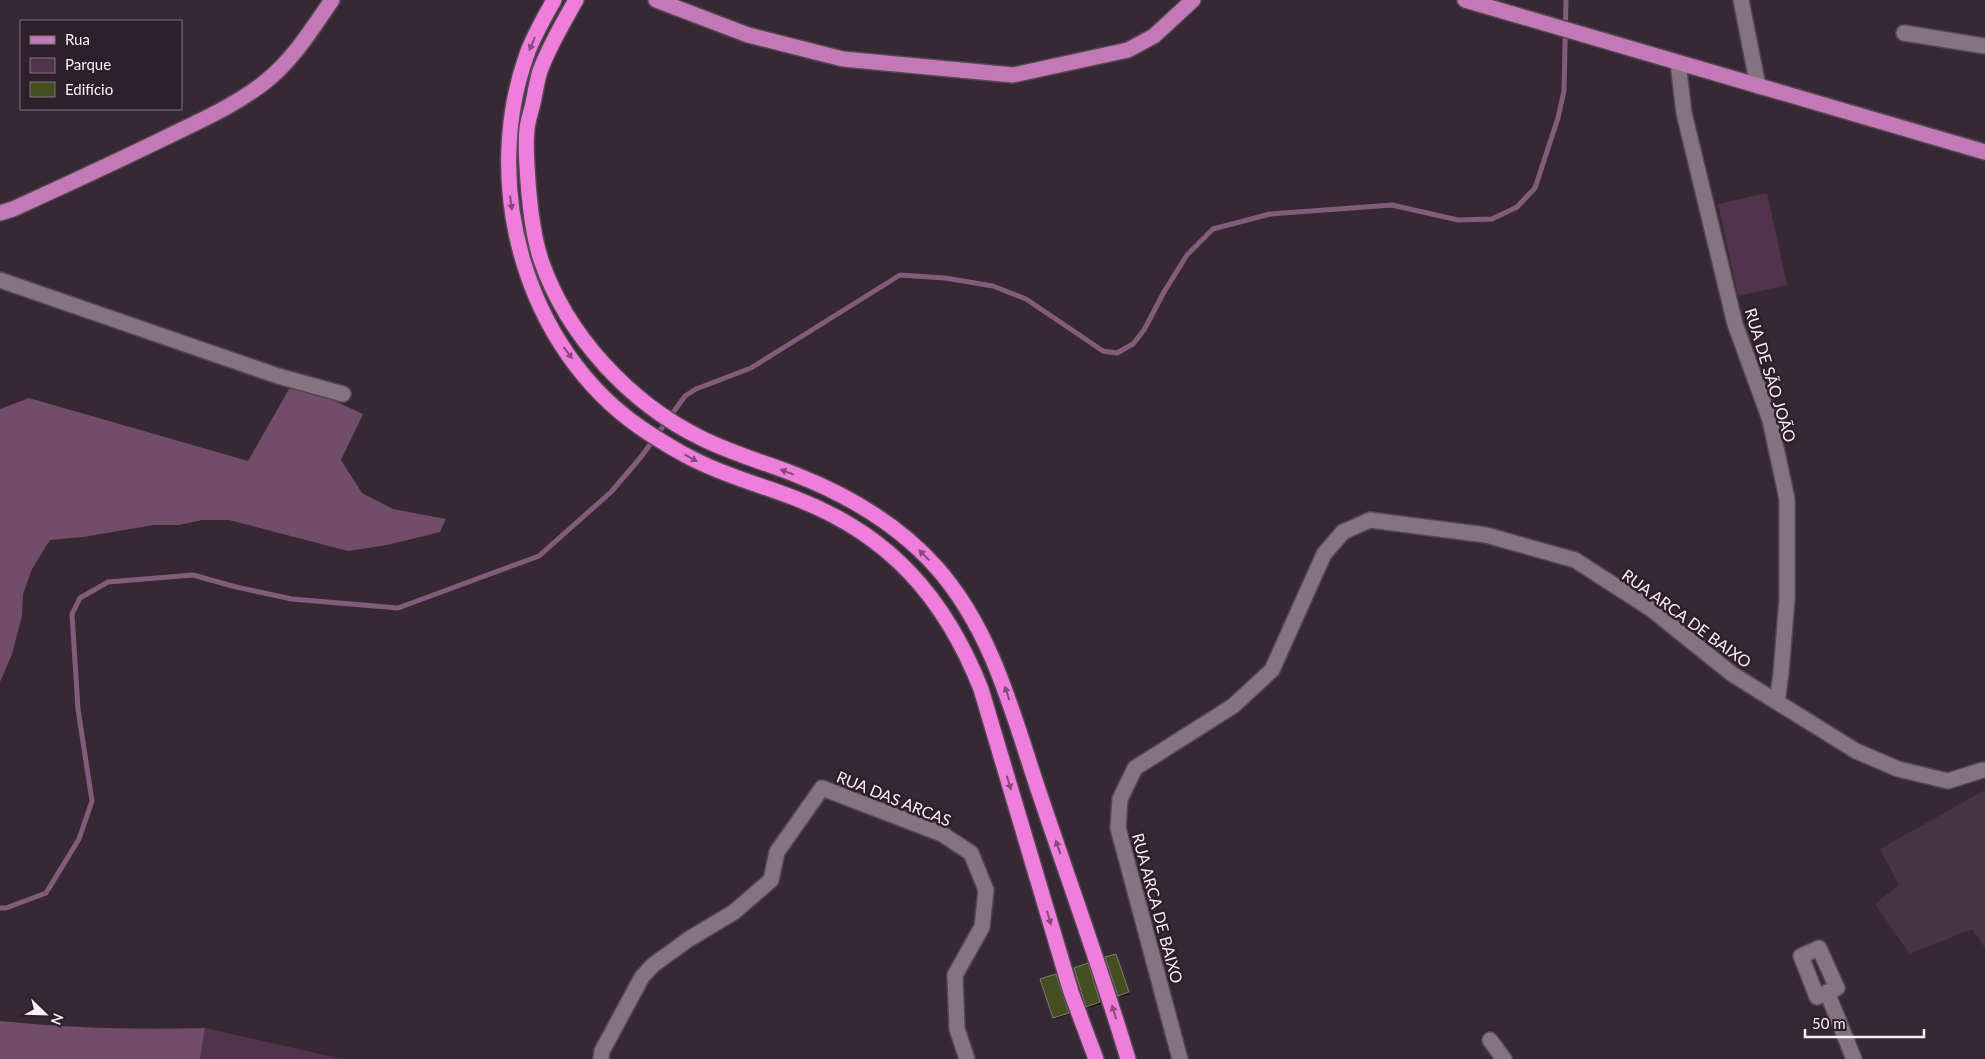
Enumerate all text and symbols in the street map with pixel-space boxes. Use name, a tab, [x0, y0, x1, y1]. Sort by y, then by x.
legend	[20, 20, 182, 110]
text: Rua	[65, 30, 90, 48]
one-way arrow	[528, 37, 536, 52]
text: Parque	[65, 55, 111, 73]
text: Edifício	[65, 80, 113, 98]
one-way arrow	[507, 195, 515, 211]
street label: RUA DE SÃO JOÃO	[1742, 306, 1801, 445]
one-way arrow	[563, 346, 573, 360]
one-way arrow	[684, 453, 697, 462]
one-way arrow	[779, 467, 794, 475]
one-way arrow	[918, 549, 930, 561]
street label: RUA ARCA DE BAIXO	[1619, 565, 1755, 671]
one-way arrow	[1003, 685, 1011, 700]
street label: RUA DAS ARCAS	[834, 766, 954, 830]
one-way arrow	[1006, 776, 1014, 791]
street label: RUA ARCA DE BAIXO	[1129, 831, 1187, 985]
one-way arrow	[1054, 840, 1061, 855]
one-way arrow	[1045, 910, 1053, 925]
north arrow	[20, 989, 70, 1039]
one-way arrow	[1110, 1005, 1117, 1020]
scale bar	[1805, 1006, 1924, 1038]
text: N	[47, 1011, 67, 1028]
text: 50 m	[1812, 1014, 1846, 1032]

